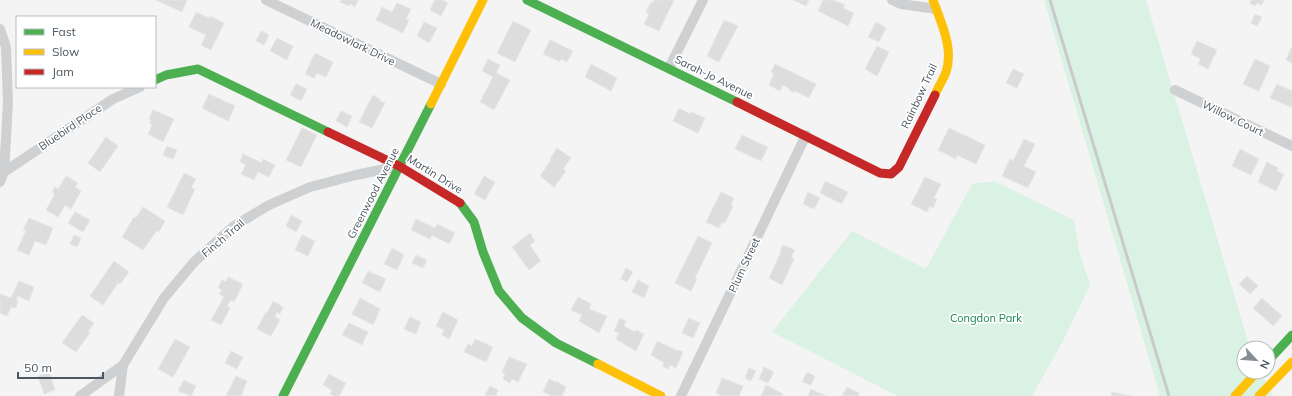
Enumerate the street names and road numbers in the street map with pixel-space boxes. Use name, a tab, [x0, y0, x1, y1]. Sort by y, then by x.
street label: Meadowlark Drive	[308, 15, 398, 69]
street label: Sarah-Jo Avenue	[672, 52, 756, 102]
street label: Rainbow Trail	[898, 61, 940, 131]
street label: Willow Court	[1200, 97, 1266, 139]
street label: Bluebird Place	[36, 101, 104, 153]
street label: Greenwood Avenue	[344, 145, 402, 241]
street label: Martin Drive	[405, 151, 465, 197]
street label: Finch Trail	[199, 216, 247, 260]
street label: Plum Street	[725, 235, 763, 295]

